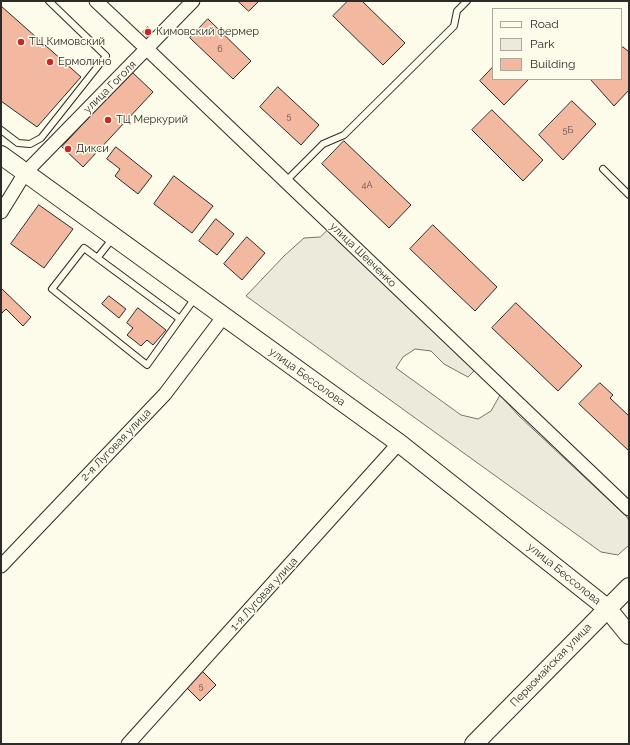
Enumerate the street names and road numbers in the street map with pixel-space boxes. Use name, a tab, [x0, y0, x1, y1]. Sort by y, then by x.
street label: улица Гоголя	[81, 58, 139, 116]
street label: улица Шевченко	[327, 220, 399, 290]
street label: улица Бессолова	[266, 345, 348, 409]
street label: 2-я Луговая улица	[78, 406, 154, 484]
street label: улица Бессолова	[525, 540, 603, 608]
street label: 1-я Луговая улица	[228, 555, 300, 633]
street label: Первомайская улица	[508, 620, 594, 710]

